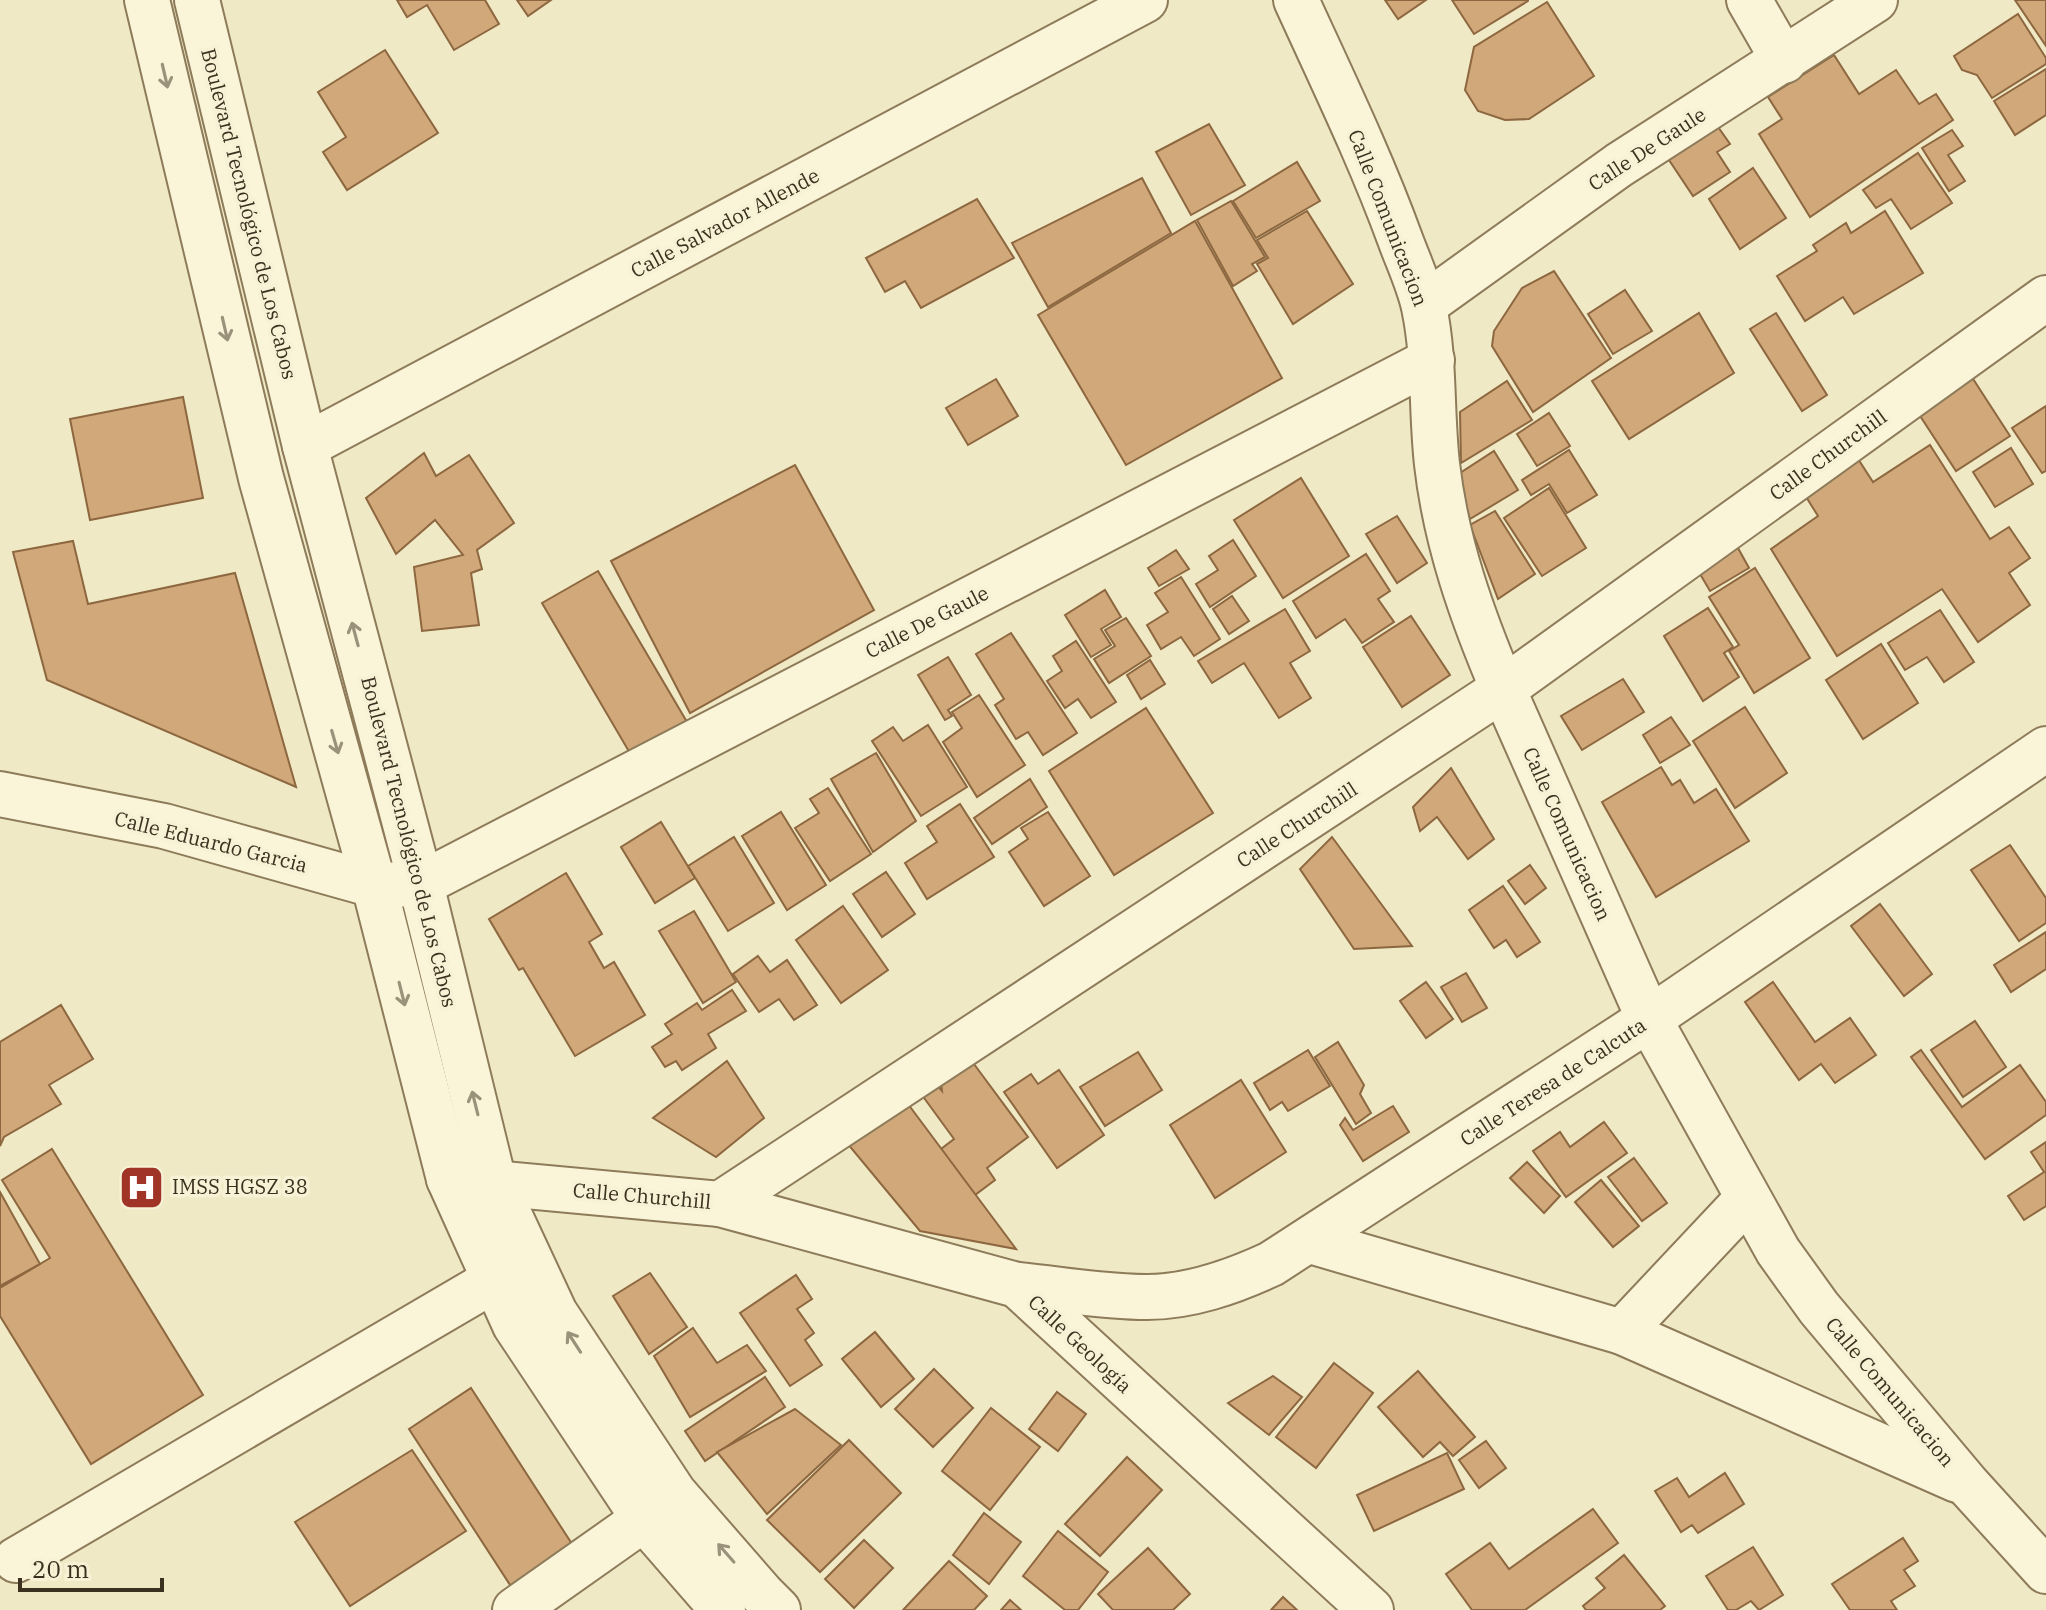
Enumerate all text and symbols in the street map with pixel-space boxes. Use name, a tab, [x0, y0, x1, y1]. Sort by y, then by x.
street label: Boulevard Tecnológico de Los Cabos	[195, 46, 304, 382]
one-way arrow	[158, 62, 173, 88]
street label: Calle De Gaule	[1583, 100, 1711, 197]
street label: Calle Comunicacion	[1342, 125, 1435, 310]
street label: Calle Salvador Allende	[626, 161, 824, 284]
one-way arrow	[218, 315, 233, 341]
street label: Calle Churchill	[1764, 403, 1892, 506]
street label: Calle De Gaule	[860, 579, 993, 664]
one-way arrow	[347, 622, 362, 648]
street label: Boulevard Tecnológico de Los Cabos	[355, 674, 464, 1010]
one-way arrow	[328, 729, 343, 755]
street label: Calle Comunicacion	[1517, 743, 1618, 925]
street label: Calle Churchill	[1231, 775, 1362, 874]
street label: Calle Eduardo Garcia	[112, 804, 311, 879]
one-way arrow	[395, 980, 410, 1006]
street label: Calle Teresa de Calcuta	[1454, 1011, 1651, 1152]
one-way arrow	[467, 1091, 482, 1117]
hospital icon: IMSS HGSZ 38	[117, 1163, 165, 1211]
place label: IMSS HGSZ 38	[172, 1173, 308, 1200]
street label: Calle Churchill	[572, 1176, 712, 1215]
street label: Calle Geología	[1023, 1288, 1138, 1399]
street label: Calle Comunicacion	[1820, 1311, 1961, 1472]
one-way arrow	[566, 1331, 583, 1353]
scale bar	[20, 1542, 162, 1592]
one-way arrow	[717, 1543, 735, 1563]
text: 20 m	[32, 1553, 89, 1585]

